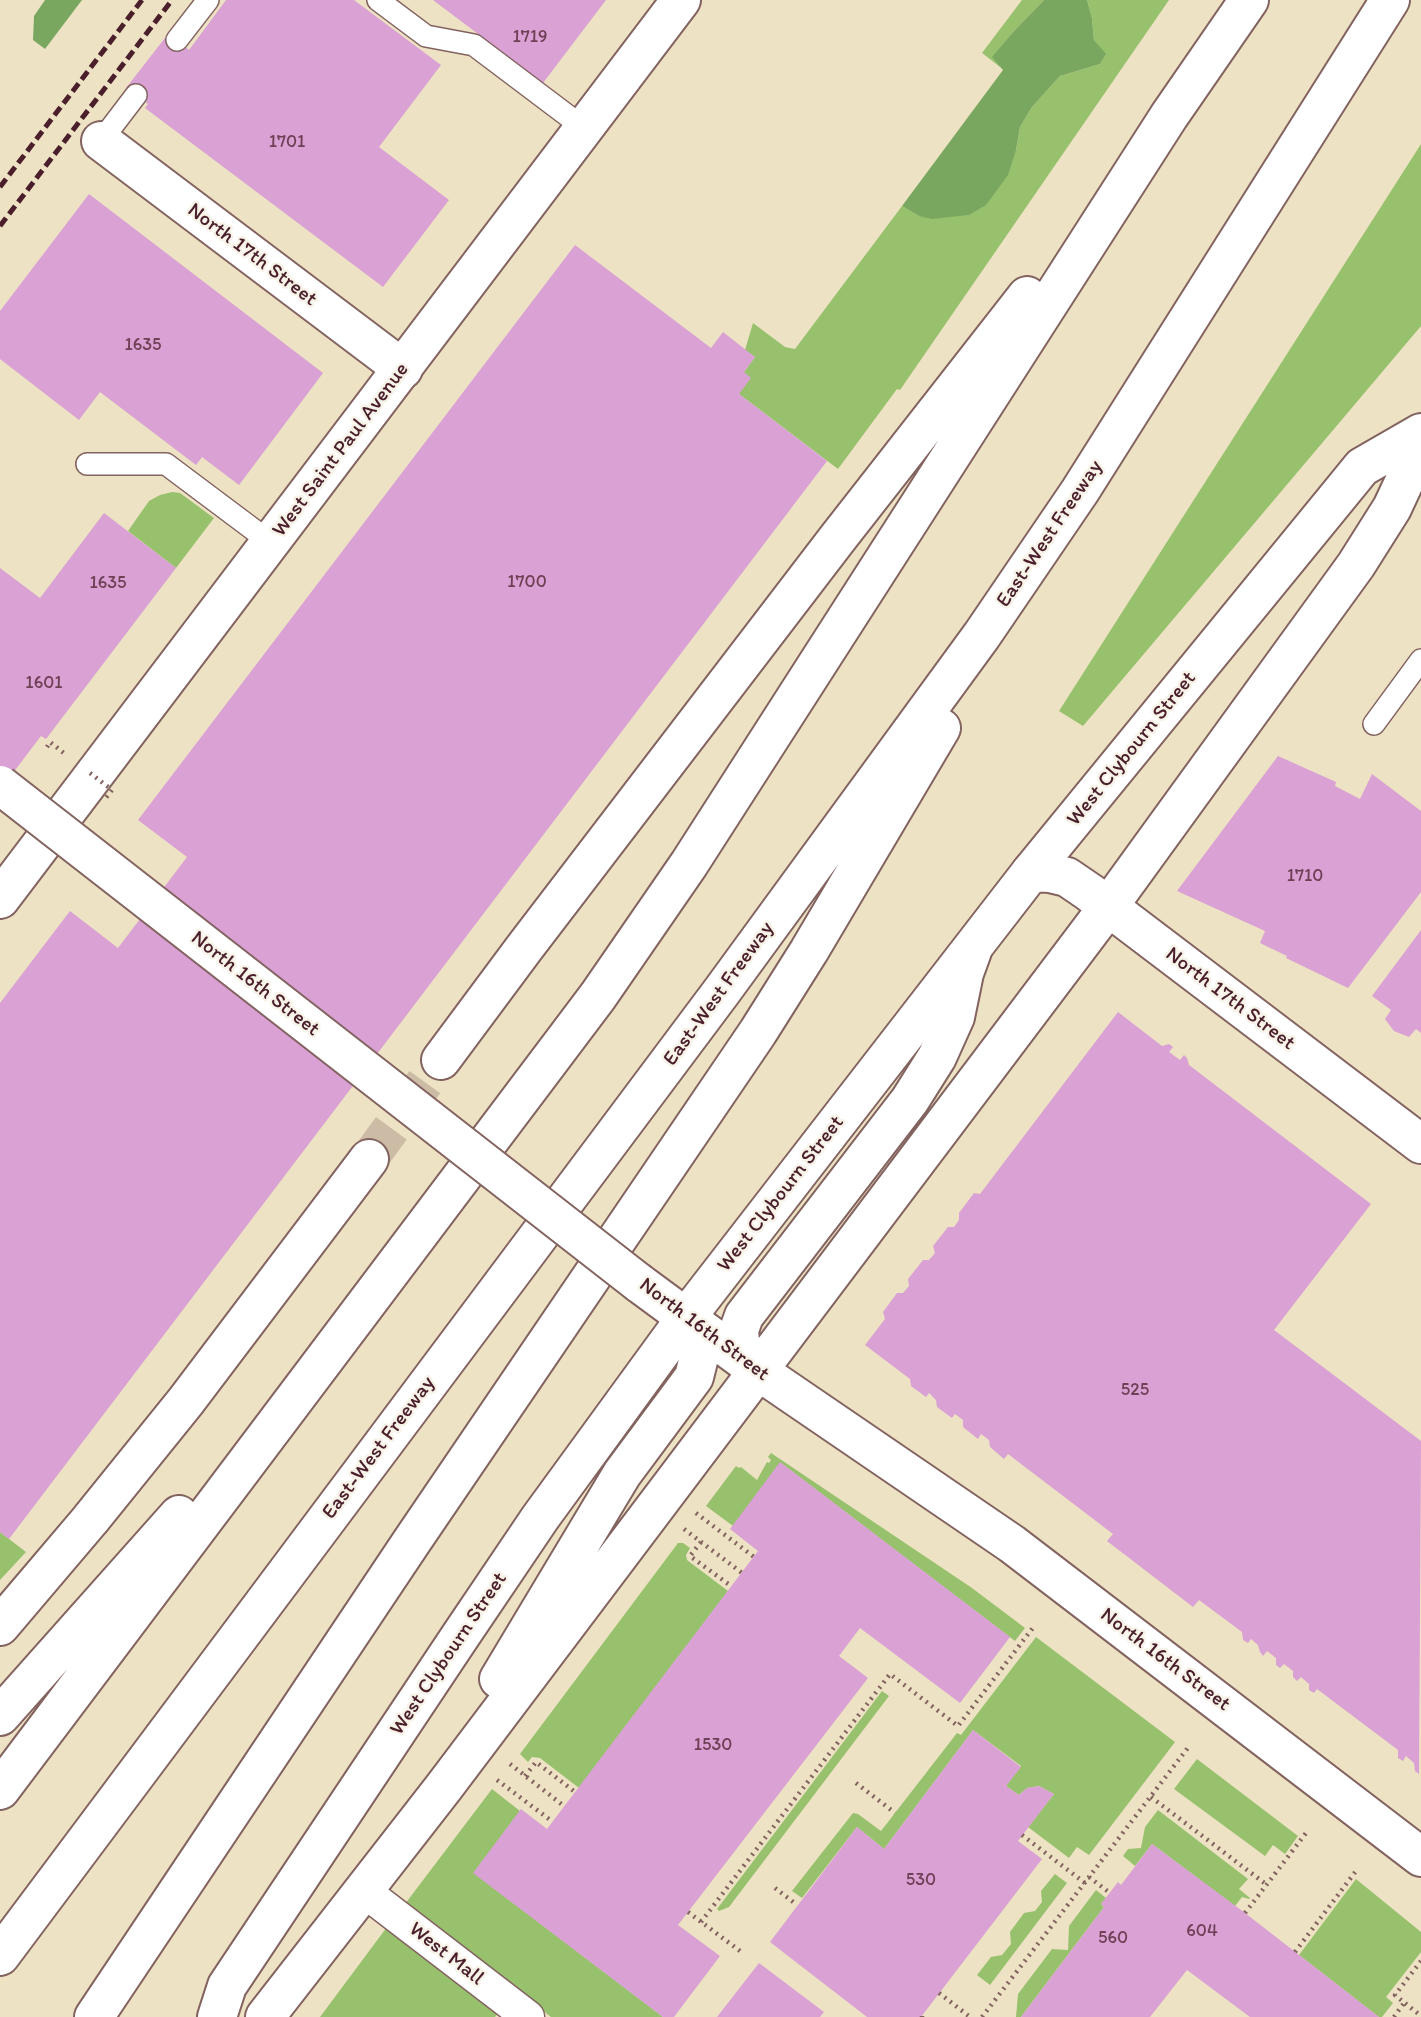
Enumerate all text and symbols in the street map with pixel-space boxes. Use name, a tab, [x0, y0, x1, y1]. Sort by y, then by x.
house number: 1719	[512, 26, 548, 48]
house number: 1701	[269, 131, 305, 153]
street label: North 17th Street	[182, 198, 322, 312]
house number: 1635	[124, 334, 162, 356]
street label: West Saint Paul Avenue	[267, 358, 415, 542]
street label: East-West Freeway	[991, 456, 1109, 612]
house number: 1700	[507, 571, 547, 593]
house number: 1635	[89, 572, 127, 594]
street label: West Clybourn Street	[1062, 667, 1202, 831]
house number: 1601	[25, 672, 63, 694]
house number: 1710	[1287, 865, 1323, 887]
street label: East-West Freeway	[658, 917, 780, 1071]
street label: North 16th Street	[185, 926, 325, 1042]
street label: North 17th Street	[1160, 942, 1300, 1056]
street label: West Clybourn Street	[712, 1111, 850, 1277]
street label: North 16th Street	[634, 1273, 774, 1387]
street label: East-West Freeway	[317, 1372, 441, 1524]
house number: 525	[1121, 1379, 1149, 1401]
street label: West Clybourn Street	[385, 1568, 513, 1740]
street label: North 16th Street	[1095, 1603, 1235, 1717]
house number: 1530	[694, 1734, 732, 1756]
house number: 530	[906, 1869, 936, 1891]
street label: West Mall	[403, 1917, 489, 1991]
house number: 604	[1186, 1920, 1218, 1942]
house number: 560	[1098, 1927, 1128, 1949]

